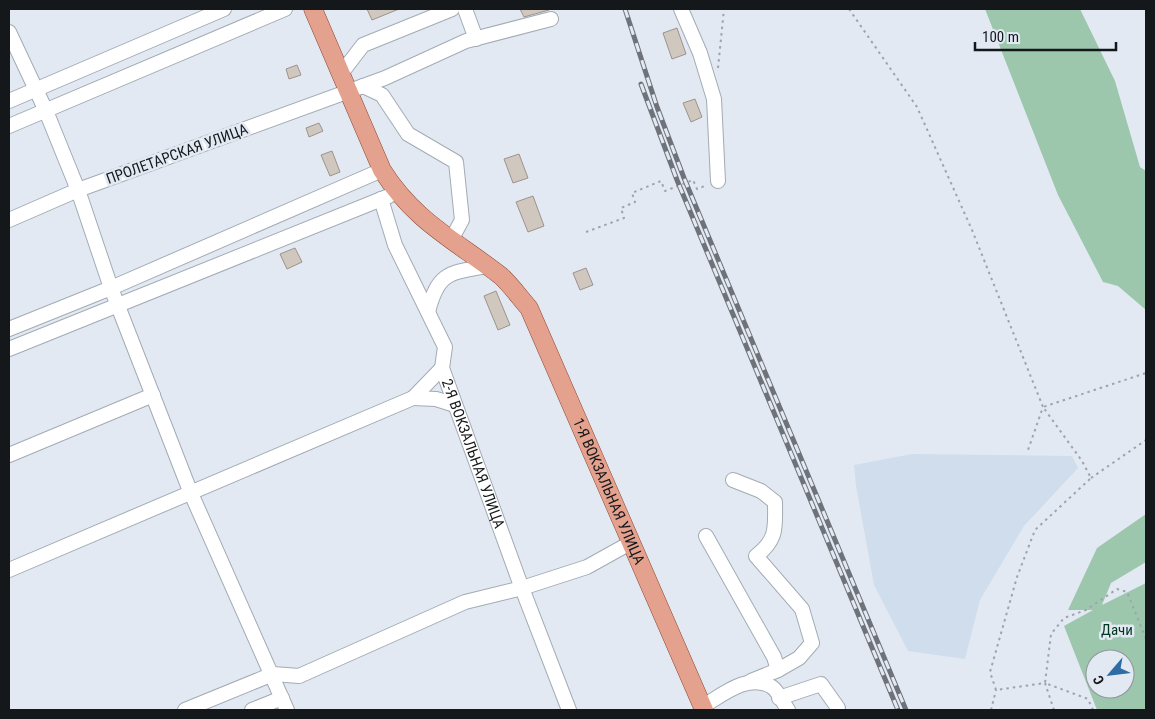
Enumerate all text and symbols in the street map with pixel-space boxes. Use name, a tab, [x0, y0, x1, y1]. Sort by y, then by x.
scale bar	[975, 20, 1116, 52]
text: 100 m	[982, 28, 1019, 46]
street label: ПРОЛЕТАРСКАЯ УЛИЦА	[104, 120, 251, 188]
street label: 2-Я ВОКЗАЛЬНАЯ УЛИЦА	[438, 377, 509, 531]
street label: 1-Я ВОКЗАЛЬНАЯ УЛИЦА	[569, 415, 649, 567]
park label: Дачи	[1101, 621, 1133, 639]
north arrow	[1085, 649, 1135, 699]
text: С	[1090, 673, 1107, 687]

